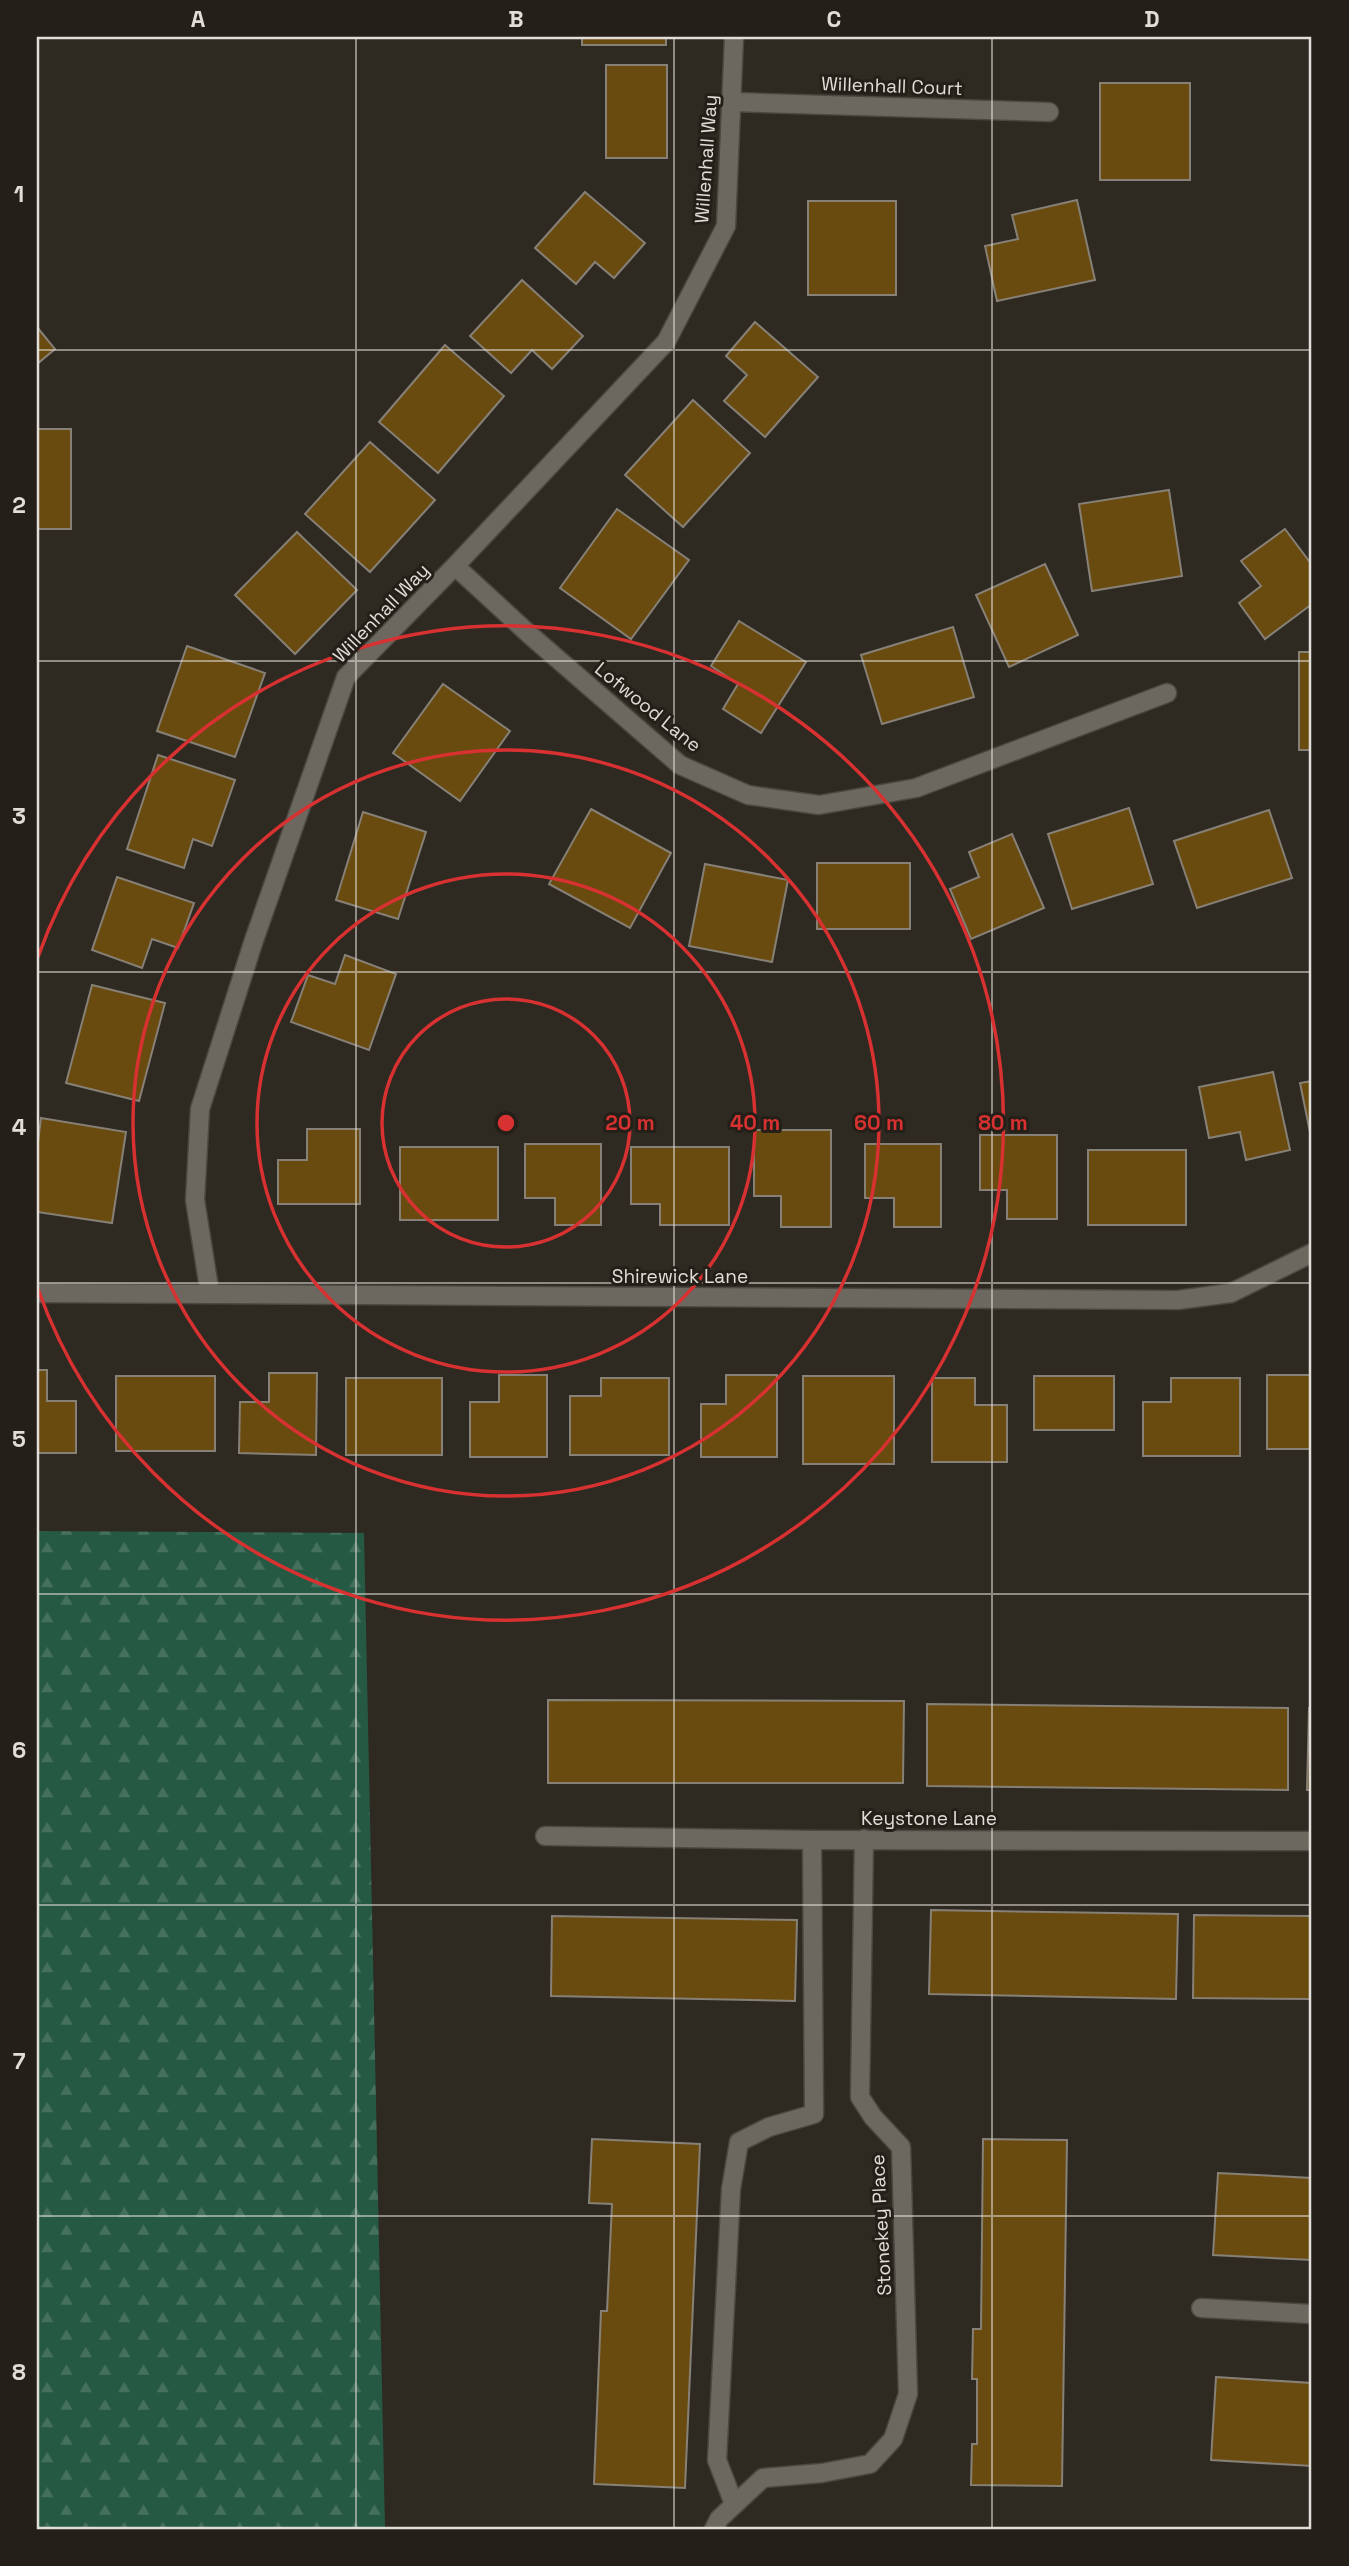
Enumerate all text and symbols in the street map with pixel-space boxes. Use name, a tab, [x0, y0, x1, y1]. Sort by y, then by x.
text: A	[191, 4, 206, 34]
text: B	[508, 4, 524, 34]
text: C	[827, 4, 841, 34]
text: D	[1144, 4, 1160, 34]
street label: Willenhall Court	[821, 71, 963, 101]
street label: Willenhall Way	[689, 94, 723, 224]
text: 1	[14, 179, 24, 209]
text: 2	[12, 490, 26, 520]
street label: Willenhall Way	[327, 558, 435, 668]
street label: Lofwood Lane	[590, 656, 706, 758]
text: 3	[12, 801, 26, 831]
text: 20 m	[605, 1109, 655, 1136]
text: 40 m	[730, 1109, 780, 1136]
text: 60 m	[854, 1109, 904, 1136]
text: 80 m	[978, 1109, 1028, 1136]
centre of rings	[494, 1111, 518, 1135]
text: 4	[12, 1112, 27, 1142]
street label: Shirewick Lane	[612, 1264, 748, 1289]
text: 5	[12, 1424, 26, 1454]
text: 6	[12, 1735, 26, 1765]
street label: Keystone Lane	[861, 1806, 997, 1831]
text: 7	[13, 2046, 26, 2076]
street label: Stonekey Place	[865, 2154, 897, 2296]
text: 8	[12, 2357, 26, 2387]

